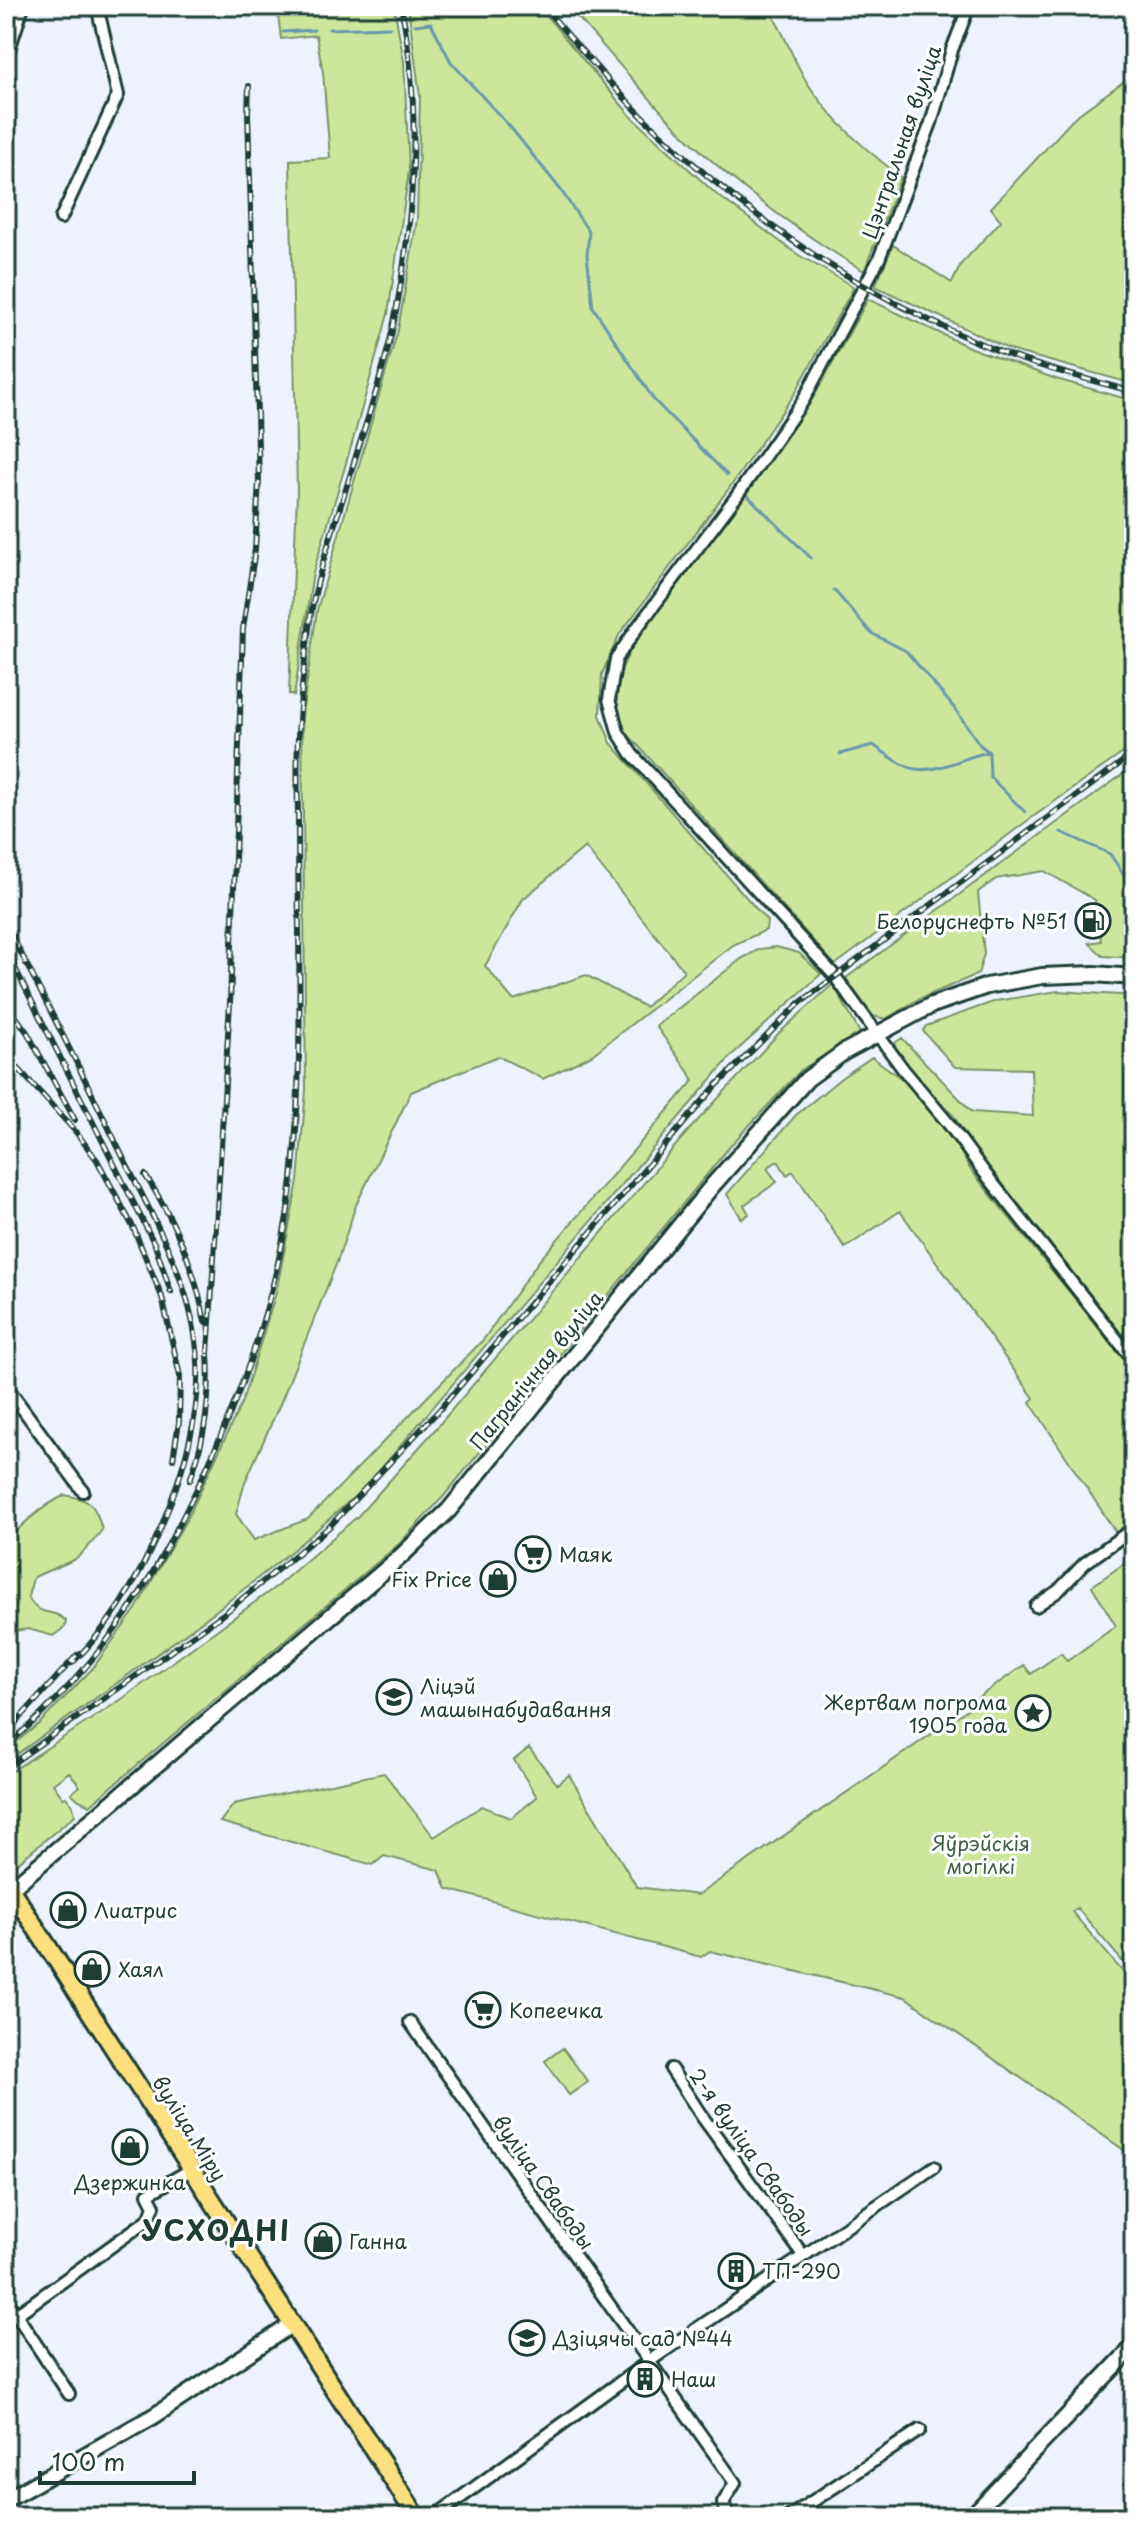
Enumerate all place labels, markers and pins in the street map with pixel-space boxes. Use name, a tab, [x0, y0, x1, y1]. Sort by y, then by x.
fuel station icon: Белоруснефть №51	[1074, 902, 1112, 940]
place label: Белоруснефть №51	[876, 906, 1067, 936]
supermarket icon: Маяк	[514, 1535, 552, 1573]
place label: Маяк	[559, 1539, 612, 1569]
shop icon: Fix Price	[479, 1560, 517, 1598]
place label: Fix Price	[391, 1564, 472, 1594]
place label: Ліцэй машынабудавання	[420, 1671, 612, 1724]
school or university icon: Ліцэй машынабудавання	[375, 1678, 413, 1716]
place label: Жертвам погрома 1905 года	[824, 1687, 1008, 1740]
place icon: Жертвам погрома 1905 года	[1014, 1694, 1052, 1732]
shop icon: Лиатрис	[49, 1891, 87, 1929]
place label: Лиатрис	[94, 1895, 177, 1925]
shop icon: Хаял	[73, 1950, 111, 1988]
place label: Хаял	[118, 1954, 164, 1984]
supermarket icon: Копеечка	[464, 1991, 502, 2029]
place label: Копеечка	[509, 1995, 603, 2025]
shop icon: Дзержинка	[111, 2128, 149, 2166]
place label: Дзержинка	[73, 2167, 186, 2197]
shop icon: Ганна	[304, 2222, 342, 2260]
place label: Ганна	[349, 2226, 407, 2256]
building icon: ТП-290	[717, 2252, 755, 2290]
place label: ТП-290	[762, 2256, 841, 2286]
school or university icon: Дзіцячы сад №44	[508, 2319, 546, 2357]
place label: Дзіцячы сад №44	[552, 2323, 733, 2353]
building icon: Наш	[626, 2360, 664, 2398]
place label: Наш	[671, 2364, 716, 2394]

